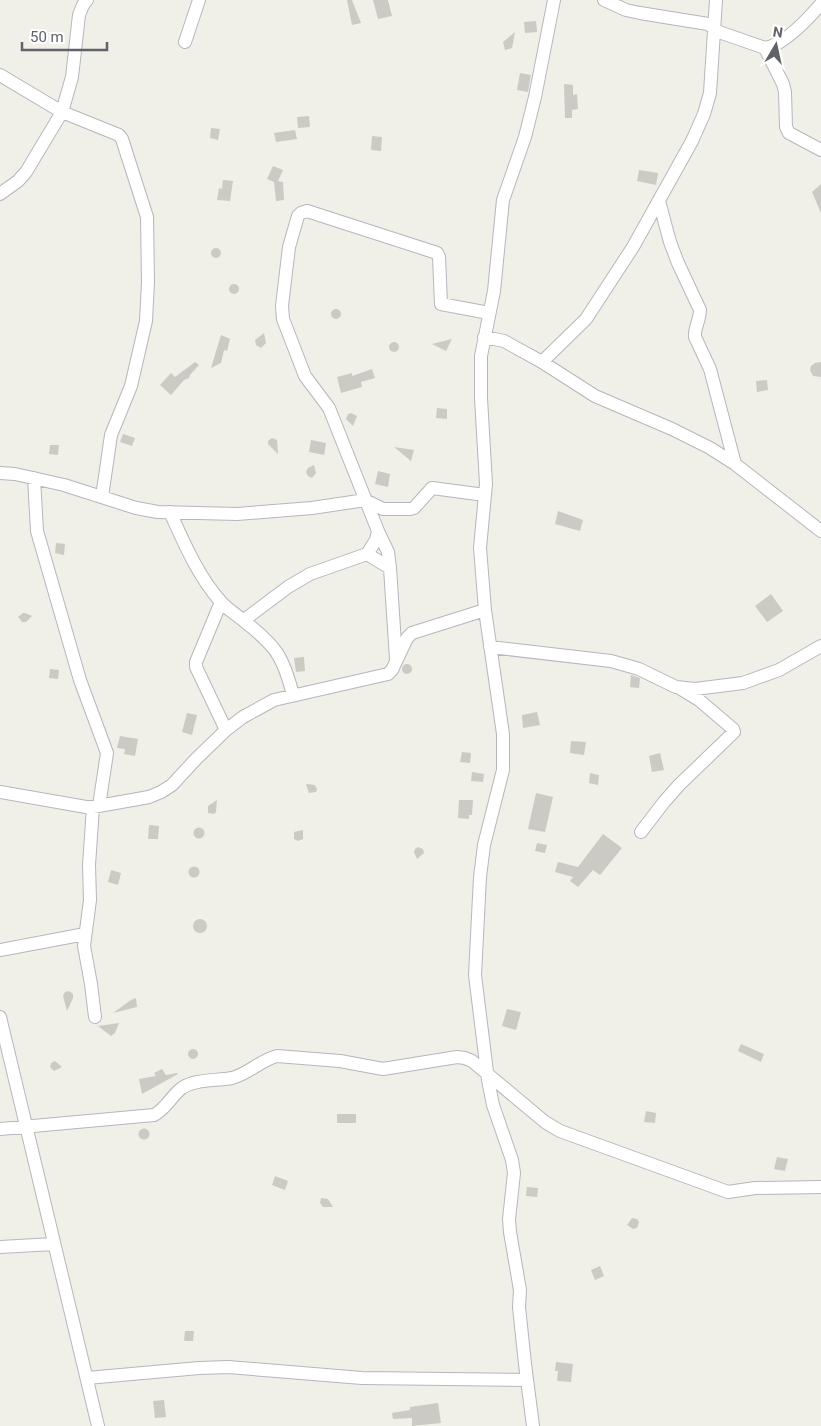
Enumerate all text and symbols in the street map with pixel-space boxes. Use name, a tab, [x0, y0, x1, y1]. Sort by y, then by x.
scale bar	[22, 20, 108, 52]
north arrow	[751, 20, 801, 70]
text: N	[772, 23, 784, 41]
text: 50 m	[30, 28, 64, 46]

